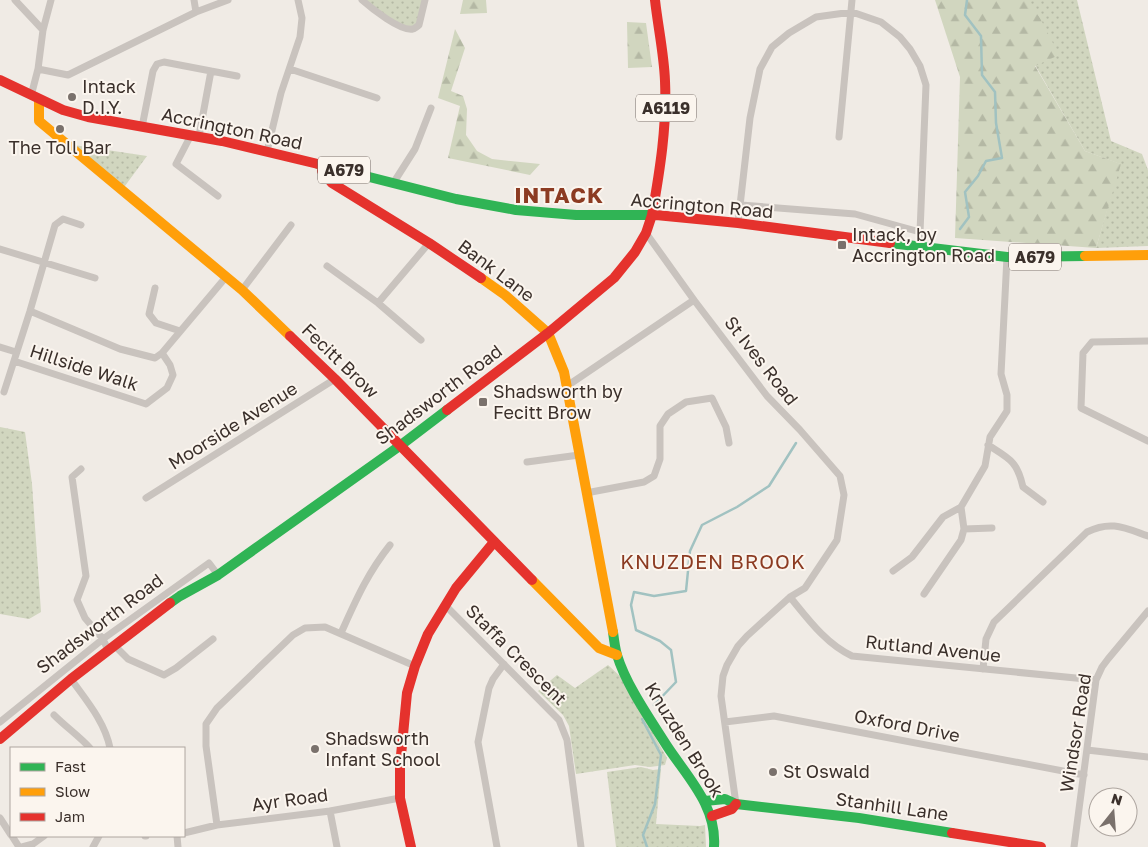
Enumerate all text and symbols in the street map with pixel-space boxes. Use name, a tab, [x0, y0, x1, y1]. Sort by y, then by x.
place label: Intack D.I.Y.	[82, 75, 136, 118]
marker: Intack D.I.Y.	[66, 91, 78, 103]
road number: A6119	[636, 95, 696, 122]
street label: Accrington Road	[160, 102, 305, 154]
marker: The Toll Bar	[54, 123, 66, 135]
place label: The Toll Bar	[9, 136, 111, 158]
road number: A679	[318, 156, 370, 184]
district label: INTACK	[514, 181, 604, 208]
street label: Accrington Road	[630, 188, 774, 222]
place label: Intack, by Accrington Road	[852, 223, 995, 266]
street label: Bank Lane	[454, 234, 539, 306]
marker: Intack, by Accrington Road	[836, 239, 848, 251]
road number: A679	[1009, 243, 1061, 270]
street label: St Ives Road	[720, 312, 803, 409]
street label: Fecitt Brow	[298, 318, 384, 403]
street label: Hillside Walk	[27, 339, 141, 395]
street label: Shadsworth Road	[371, 339, 506, 449]
street label: Moorside Avenue	[164, 377, 301, 474]
place label: Shadsworth by Fecitt Brow	[493, 380, 623, 423]
marker: Shadsworth by Fecitt Brow	[477, 396, 489, 408]
district label: KNUZDEN BROOK	[620, 549, 806, 573]
street label: Shadsworth Road	[32, 568, 167, 678]
street label: Staffa Crescent	[462, 599, 572, 709]
street label: Rutland Avenue	[864, 630, 1002, 666]
street label: Windsor Road	[1055, 672, 1095, 794]
street label: Knuzden Brook	[641, 678, 729, 801]
street label: Oxford Drive	[852, 704, 962, 746]
place label: Shadsworth Infant School	[325, 727, 441, 770]
marker: Shadsworth Infant School	[309, 743, 321, 755]
legend	[10, 747, 185, 837]
text: Fast	[55, 757, 86, 775]
place label: St Oswald	[783, 760, 870, 782]
marker: St Oswald	[767, 766, 779, 778]
text: Slow	[55, 782, 90, 800]
street label: Ayr Road	[250, 783, 329, 815]
street label: Stanhill Lane	[834, 787, 950, 825]
north arrow	[1088, 787, 1138, 837]
text: N	[1109, 789, 1125, 809]
text: Jam	[55, 807, 85, 825]

